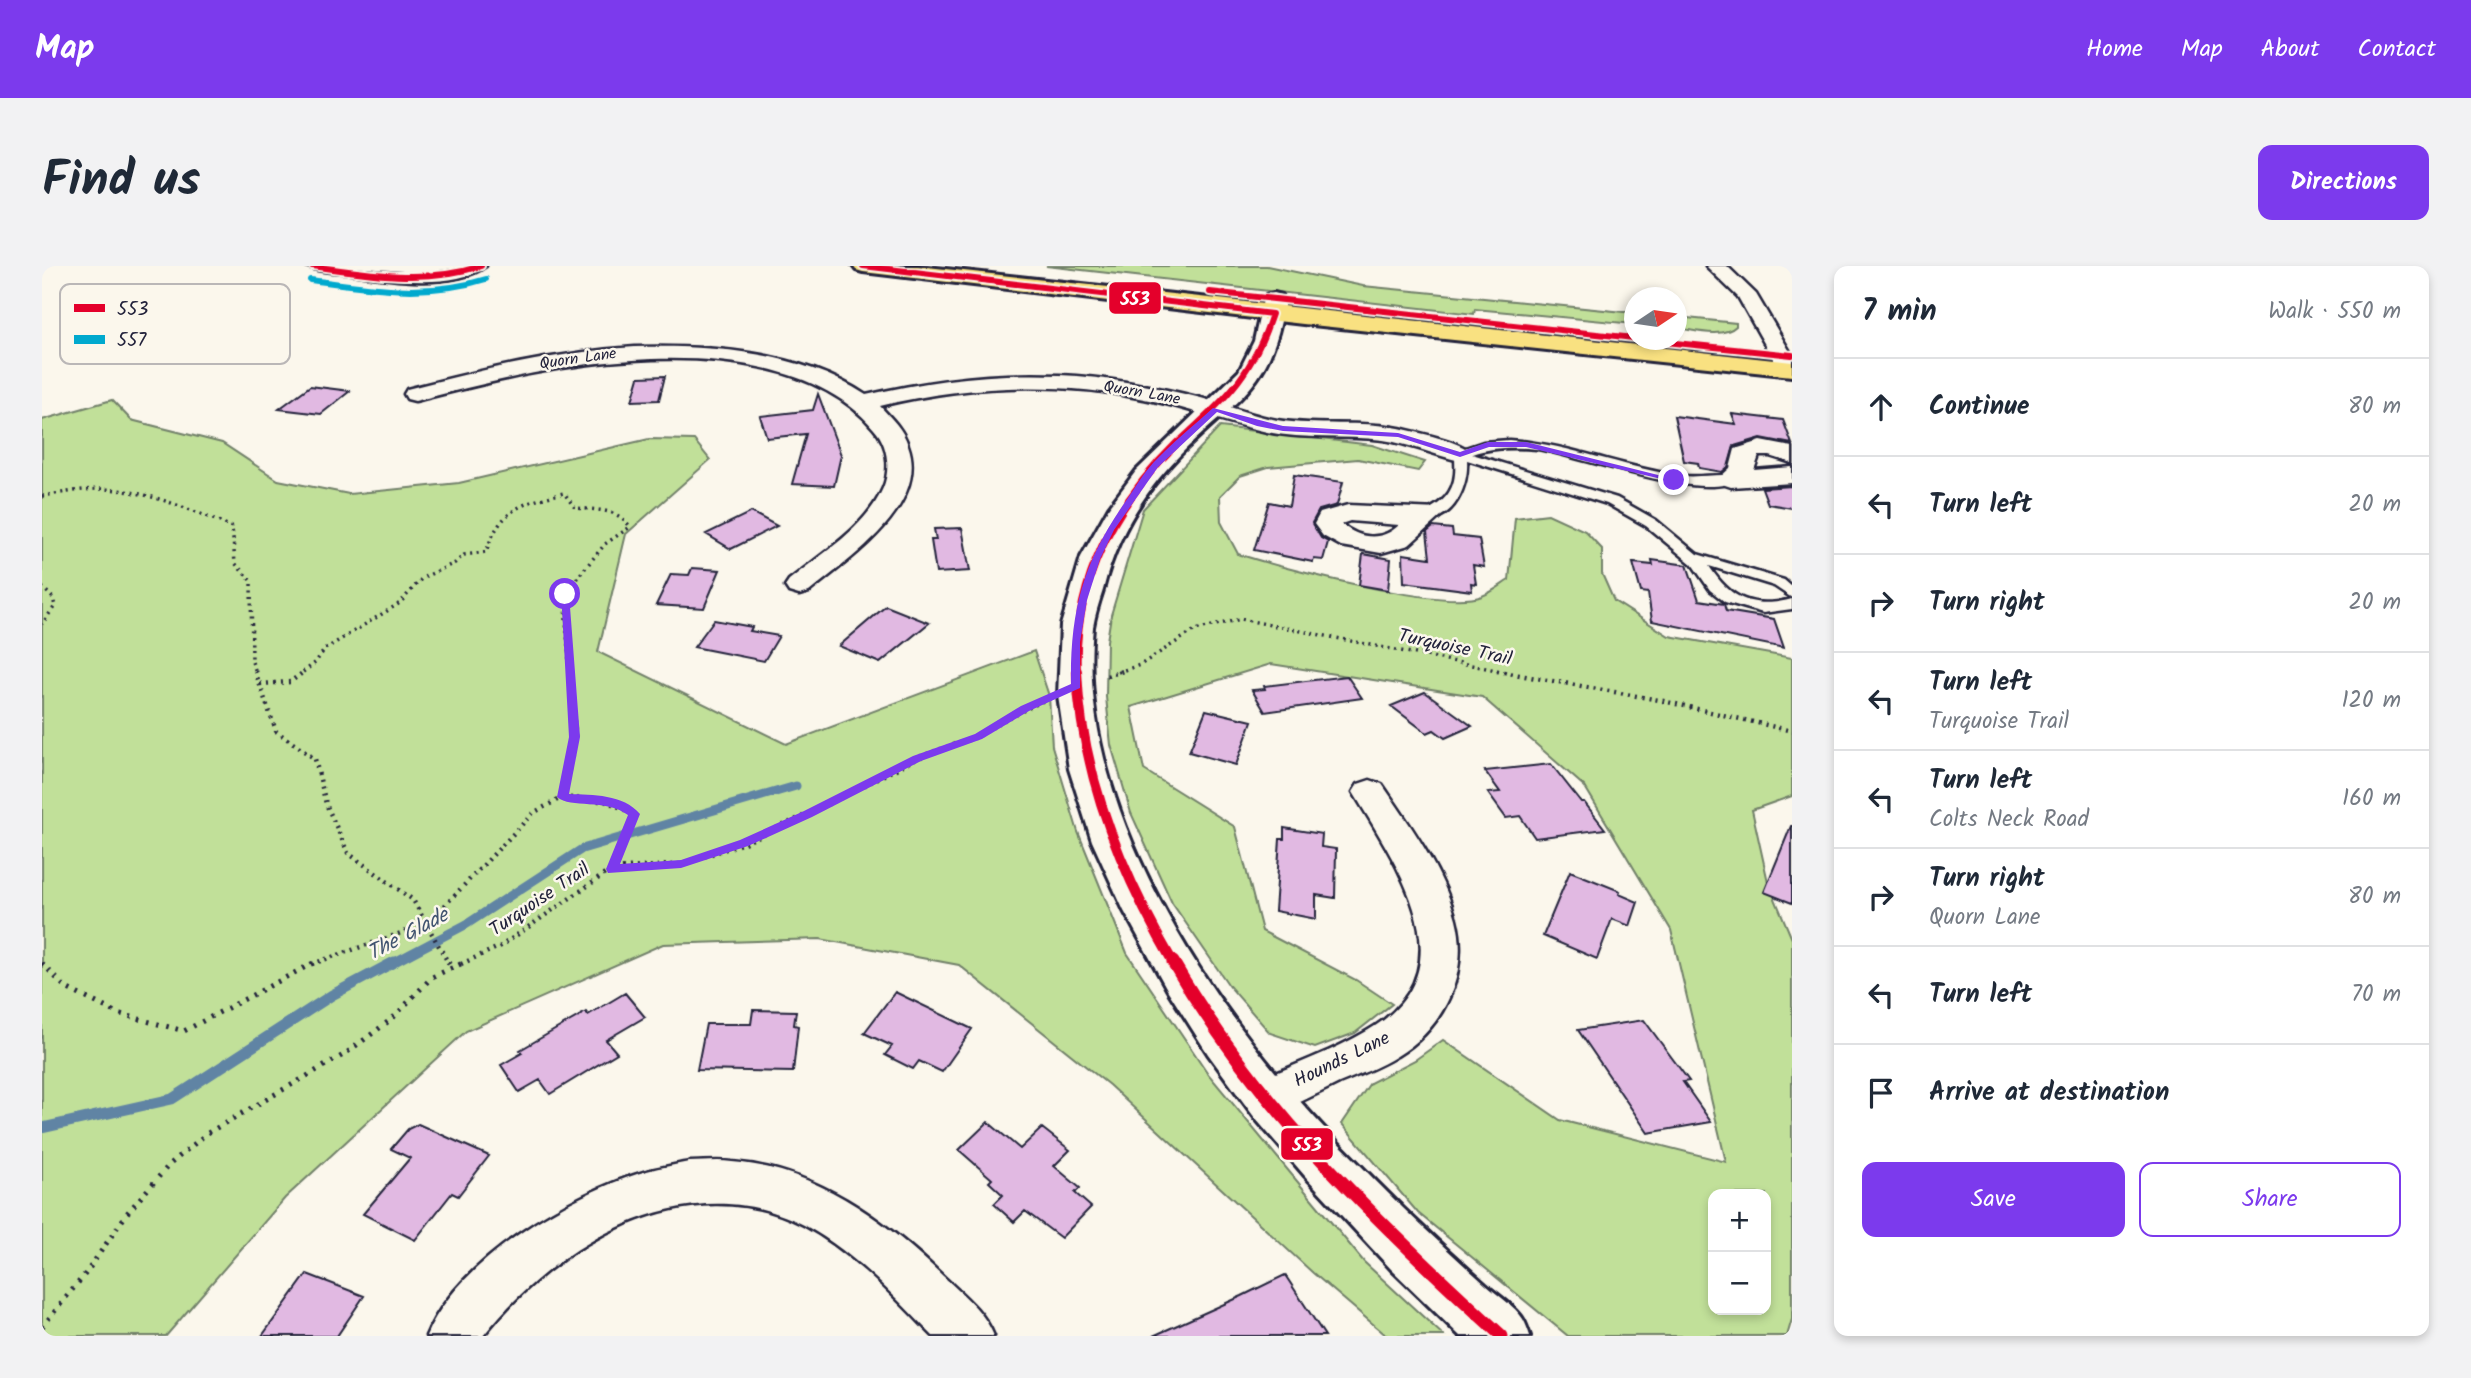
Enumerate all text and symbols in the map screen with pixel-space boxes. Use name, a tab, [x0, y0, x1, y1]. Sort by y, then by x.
text: Map	[35, 23, 95, 76]
text: Home	[2086, 30, 2143, 69]
text: Map	[2181, 30, 2223, 69]
text: About	[2261, 30, 2319, 69]
text: Contact	[2357, 30, 2436, 69]
text: Find us	[42, 143, 200, 221]
button: Directions	[2258, 145, 2429, 220]
line badge: 553	[1108, 281, 1162, 315]
legend	[60, 284, 290, 364]
text: 553	[1119, 285, 1150, 315]
north arrow	[1624, 287, 1687, 350]
text: 7 min	[1862, 288, 1937, 336]
text: Walk · 550 m	[2268, 294, 2401, 330]
text: 553	[117, 295, 148, 325]
text: 557	[117, 326, 147, 356]
street label: Quorn Lane	[538, 341, 618, 377]
street label: Quorn Lane	[1102, 374, 1182, 412]
text: Continue	[1929, 386, 2030, 428]
icon: ahead	[1862, 388, 1900, 426]
text: 80 m	[2348, 389, 2401, 425]
route end	[1658, 464, 1689, 495]
text: Turn left	[1929, 484, 2032, 526]
icon: left	[1862, 486, 1900, 524]
text: 20 m	[2349, 487, 2401, 523]
route start	[549, 578, 580, 609]
text: Turn right	[1929, 582, 2045, 624]
icon: right	[1862, 584, 1900, 622]
text: 20 m	[2349, 585, 2401, 621]
street label: Turquoise Trail	[1395, 621, 1515, 675]
text: Turn left	[1929, 662, 2032, 704]
icon: left	[1862, 682, 1900, 720]
text: 120 m	[2341, 683, 2401, 719]
text: Turquoise Trail	[1929, 704, 2069, 740]
text: Turn left	[1929, 760, 2032, 802]
icon: left	[1862, 780, 1900, 818]
text: 160 m	[2342, 781, 2401, 817]
text: Colts Neck Road	[1929, 802, 2089, 838]
street label: Turquoise Trail	[484, 855, 597, 945]
text: Turn right	[1929, 858, 2045, 900]
icon: right	[1862, 878, 1900, 916]
text: 80 m	[2348, 879, 2401, 915]
water label: The Glade	[361, 899, 457, 970]
text: Quorn Lane	[1929, 900, 2040, 936]
text: Turn left	[1929, 974, 2032, 1016]
icon: left	[1862, 976, 1900, 1014]
text: 70 m	[2351, 977, 2401, 1013]
street label: Hounds Lane	[1289, 1024, 1396, 1096]
text: Arrive at destination	[1929, 1072, 2169, 1114]
icon: arrive	[1862, 1074, 1900, 1112]
line badge: 553	[1280, 1127, 1334, 1161]
text: 553	[1291, 1131, 1322, 1161]
button: Save	[1862, 1162, 2125, 1237]
button: Share	[2139, 1162, 2401, 1237]
map controls	[1708, 1189, 1771, 1315]
button: +	[1708, 1189, 1771, 1252]
button: −	[1708, 1252, 1771, 1315]

